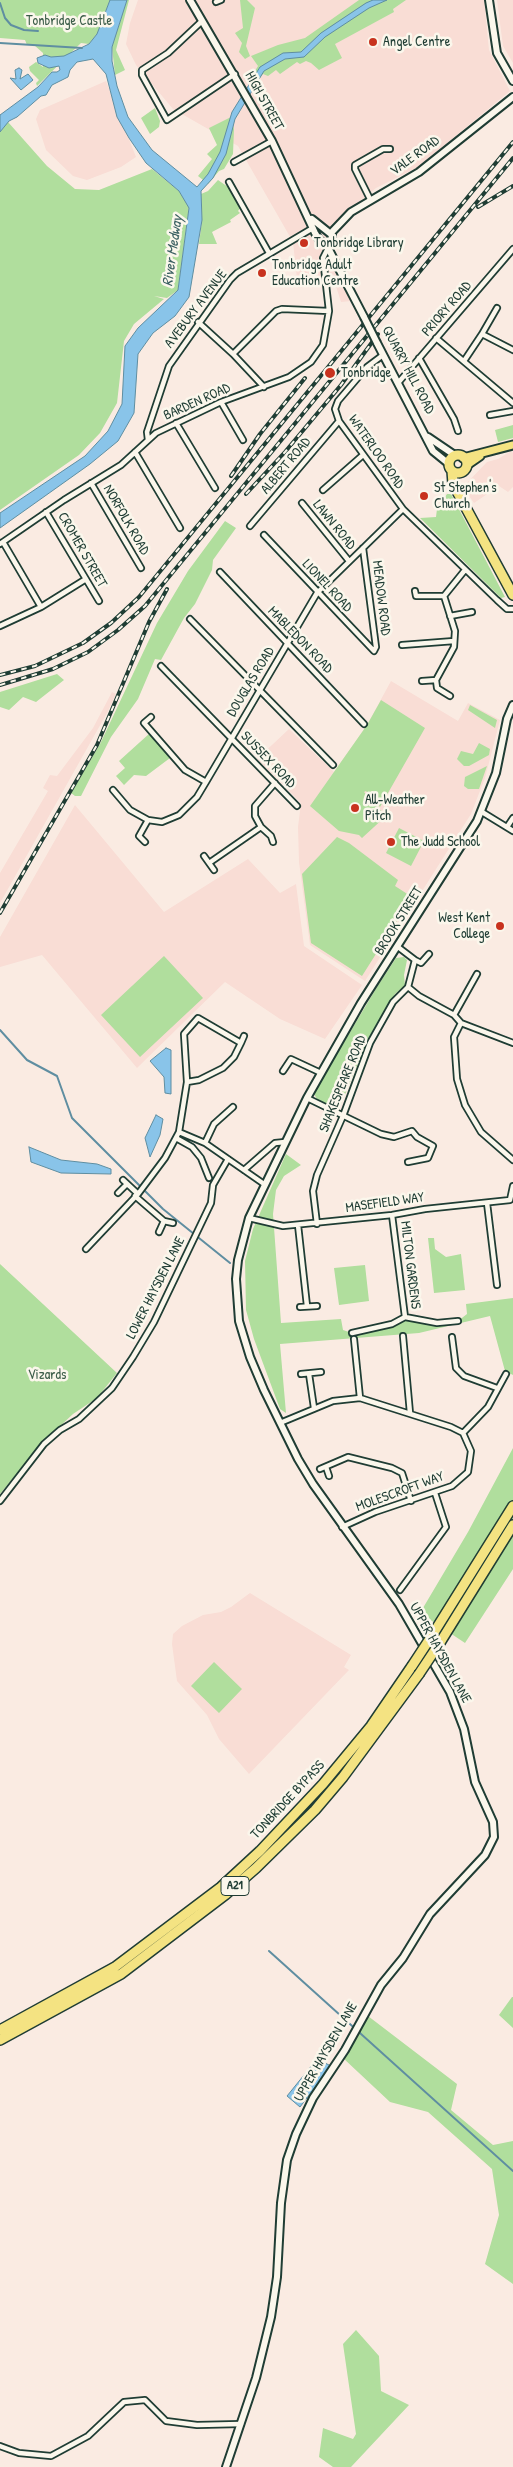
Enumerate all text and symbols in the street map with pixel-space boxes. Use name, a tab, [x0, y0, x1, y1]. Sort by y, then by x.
park label: Tonbridge Castle	[26, 13, 112, 29]
place label: Angel Centre	[383, 34, 450, 50]
marker: Angel Centre	[367, 36, 379, 48]
street label: HIGH STREET	[241, 69, 287, 133]
street label: VALE ROAD	[387, 132, 443, 180]
water label: River Medway	[159, 214, 187, 288]
place label: Tonbridge Library	[314, 235, 404, 251]
marker: Tonbridge Library	[298, 237, 310, 249]
place label: Tonbridge Adult Education Centre	[272, 257, 359, 290]
street label: AVEBURY AVENUE	[161, 267, 231, 351]
marker: Tonbridge Adult Education Centre	[256, 267, 268, 279]
street label: PRIORY ROAD	[419, 278, 475, 340]
street label: QUARRY HILL ROAD	[378, 323, 438, 417]
place label: Tonbridge	[341, 365, 391, 381]
marker: Tonbridge	[323, 366, 337, 380]
street label: BARDEN ROAD	[161, 380, 233, 424]
street label: WATERLOO ROAD	[344, 412, 408, 492]
street label: ALBERT ROAD	[257, 434, 315, 498]
place label: St Stephen's Church	[434, 480, 497, 512]
street label: NORFOLK ROAD	[99, 482, 153, 558]
marker: St Stephen's Church	[418, 490, 430, 502]
street label: LAWN ROAD	[309, 497, 359, 553]
street label: CROMER STREET	[54, 509, 110, 591]
street label: LIONEL ROAD	[298, 556, 356, 616]
street label: MEADOW ROAD	[368, 560, 394, 636]
street label: MABLEDON ROAD	[264, 603, 336, 677]
street label: DOUGLAS ROAD	[224, 644, 278, 720]
street label: SUSSEX ROAD	[237, 728, 299, 792]
place label: All-Weather Pitch	[365, 792, 425, 824]
marker: All-Weather Pitch	[349, 802, 361, 814]
place label: The Judd School	[401, 834, 480, 850]
marker: The Judd School	[385, 836, 397, 848]
street label: BROOK STREET	[371, 884, 427, 958]
place label: West Kent College	[438, 910, 490, 942]
marker: West Kent College	[494, 920, 506, 932]
street label: SHAKESPEARE ROAD	[316, 1033, 370, 1135]
street label: MASEFIELD WAY	[345, 1189, 425, 1217]
street label: MILTON GARDENS	[396, 1220, 424, 1310]
street label: LOWER HAYSDEN LANE	[123, 1234, 189, 1342]
park label: Vizards	[28, 1367, 66, 1383]
street label: MOLESCROFT WAY	[354, 1468, 446, 1516]
street label: UPPER HAYSDEN LANE	[405, 1600, 475, 1706]
street label: TONBRIDGE BYPASS	[247, 1757, 329, 1843]
road number: A21	[221, 1876, 249, 1895]
street label: UPPER HAYSDEN LANE	[291, 1999, 361, 2105]

